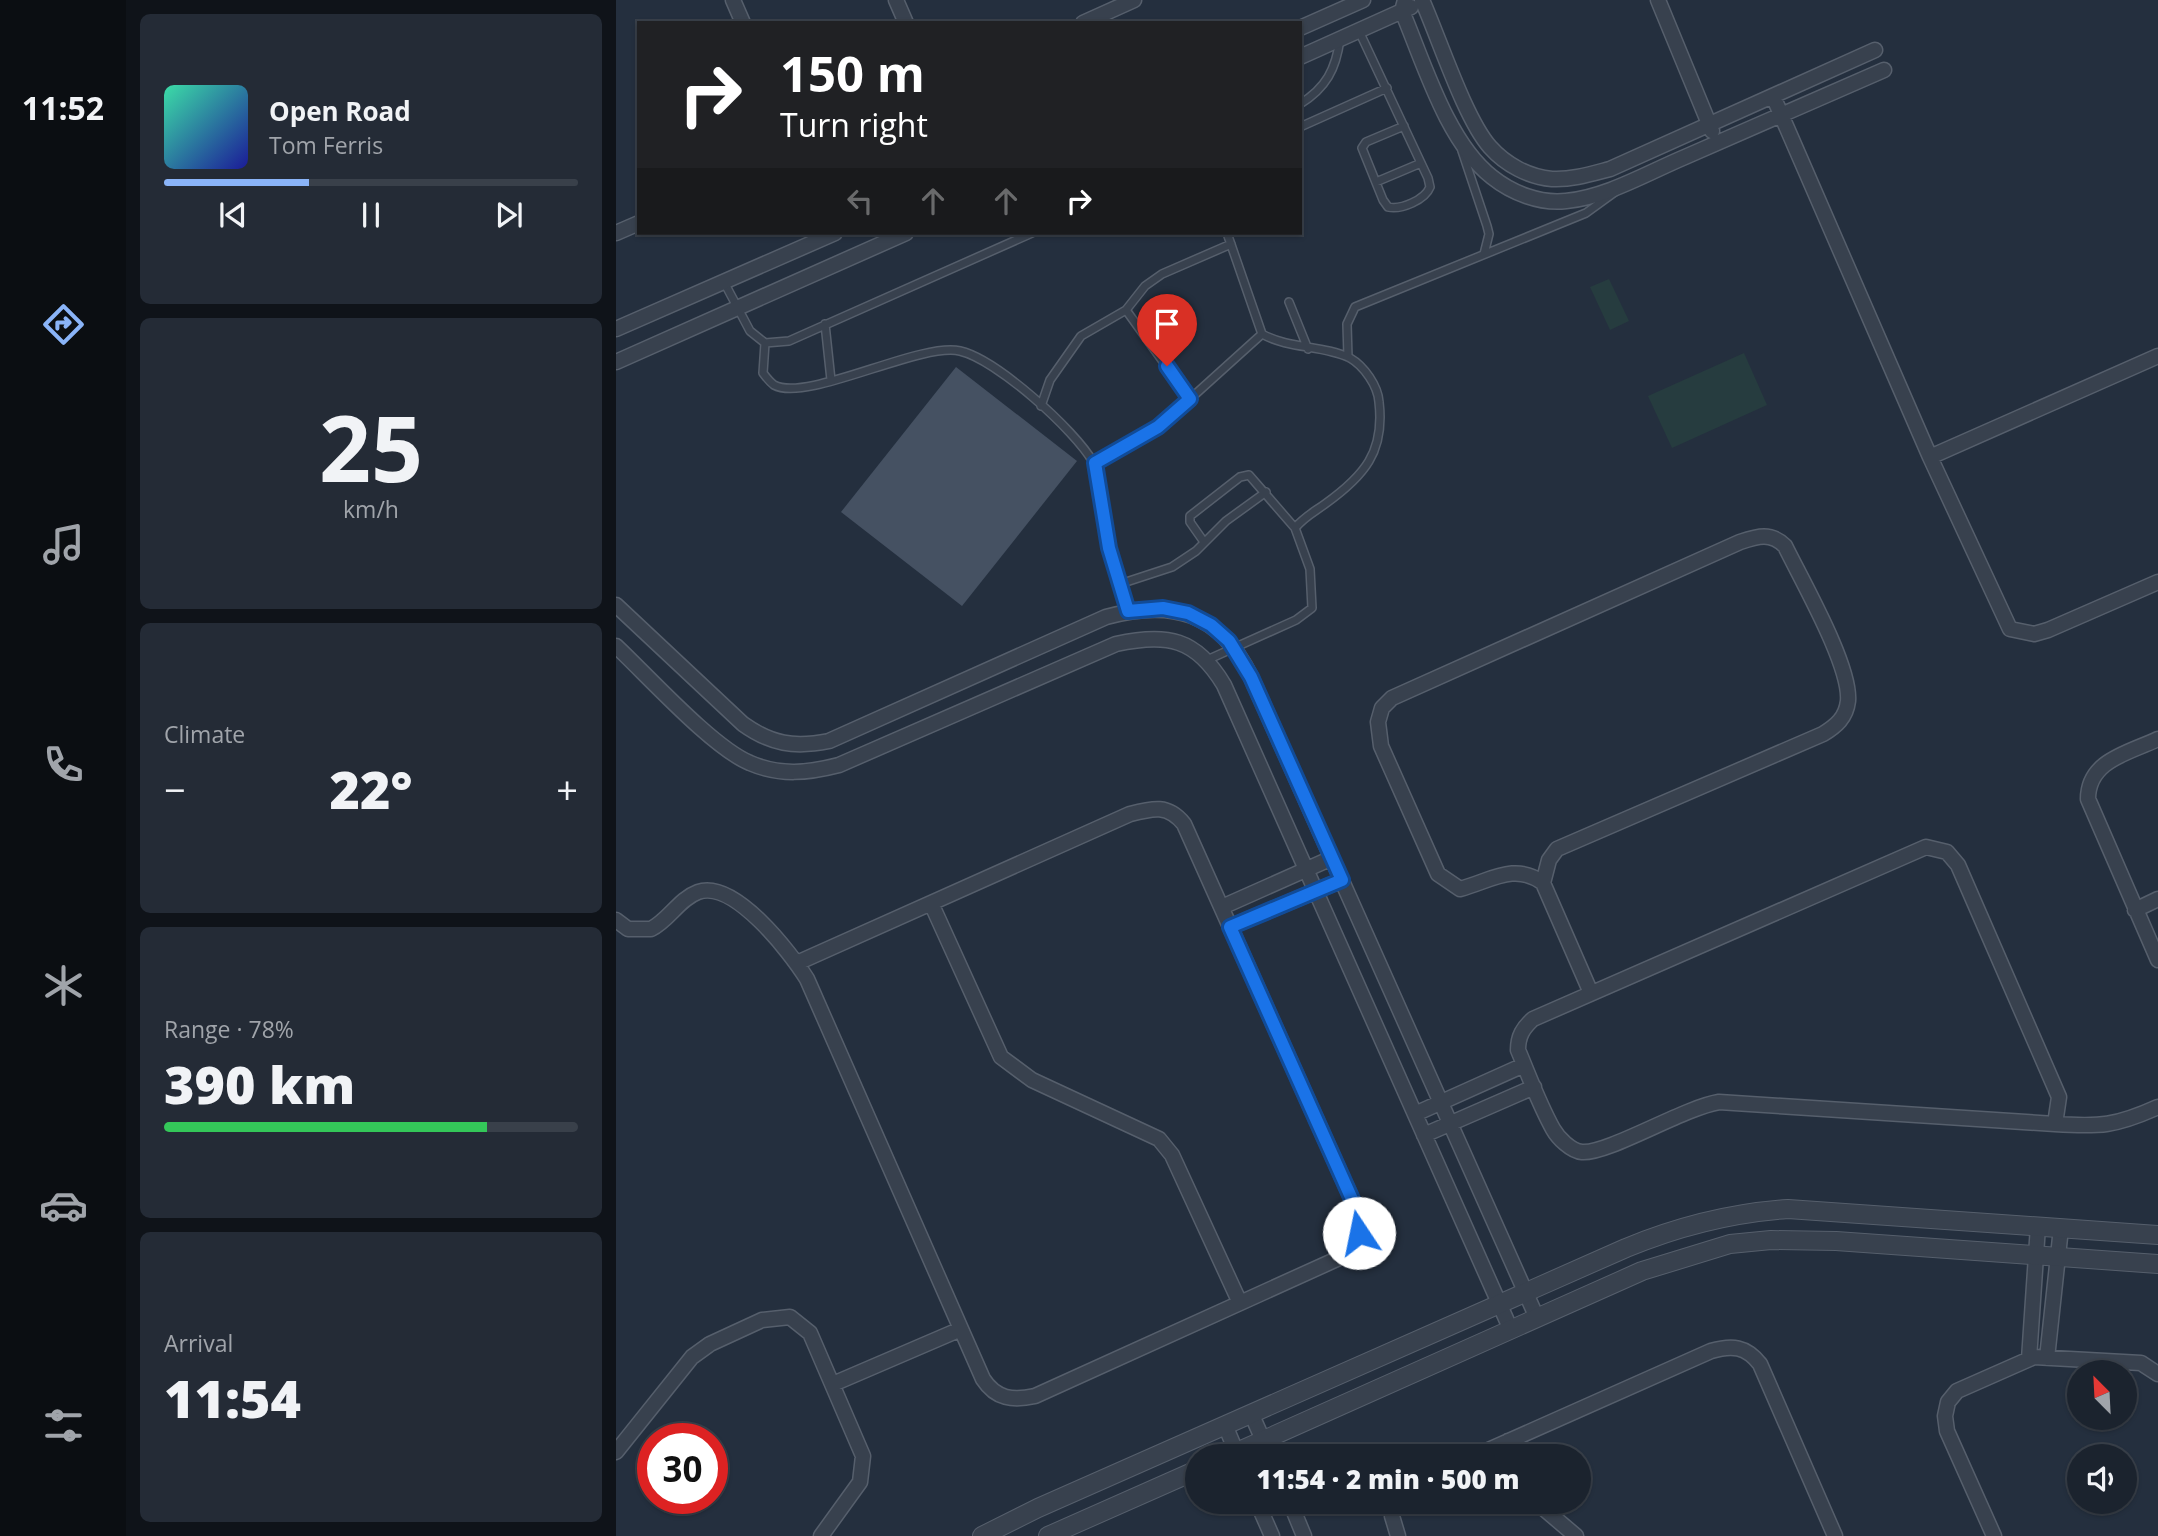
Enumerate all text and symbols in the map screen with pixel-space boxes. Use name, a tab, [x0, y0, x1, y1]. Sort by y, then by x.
text: 150 m	[780, 40, 925, 106]
icon: right	[665, 49, 756, 140]
text: 11:52	[22, 86, 104, 129]
text: Open Road	[269, 93, 411, 129]
text: Turn right	[780, 103, 928, 146]
text: Tom Ferris	[269, 129, 383, 161]
icon: left	[841, 182, 879, 220]
icon: ahead	[914, 182, 952, 220]
icon: ahead	[987, 182, 1025, 220]
icon: right	[1060, 182, 1098, 220]
icon: previous	[214, 196, 252, 234]
icon: pause	[352, 196, 390, 234]
icon: next	[490, 196, 528, 234]
pin	[1137, 294, 1197, 366]
icon: directions	[39, 300, 88, 349]
icon: arrive	[1148, 305, 1186, 343]
text: 25	[319, 385, 423, 509]
text: km/h	[343, 493, 399, 525]
icon: music	[39, 520, 88, 569]
text: Climate	[164, 718, 245, 750]
icon: phone	[39, 740, 88, 789]
text: 22°	[330, 753, 412, 824]
text: −	[164, 763, 186, 815]
text: +	[556, 763, 578, 815]
icon: climate	[39, 961, 88, 1010]
text: Range · 78%	[164, 1013, 294, 1045]
text: 390 km	[164, 1048, 355, 1119]
icon: car	[39, 1181, 88, 1230]
position arrow	[1322, 1196, 1396, 1270]
text: Arrival	[164, 1327, 233, 1359]
north arrow	[2067, 1360, 2137, 1430]
map controls	[2067, 1360, 2137, 1514]
text: 11:54	[164, 1362, 301, 1433]
icon: filters	[39, 1401, 88, 1450]
speed limit sign: 30	[637, 1423, 728, 1514]
button: sound	[2067, 1444, 2137, 1514]
text: 11:54 · 2 min · 500 m	[1257, 1461, 1519, 1497]

